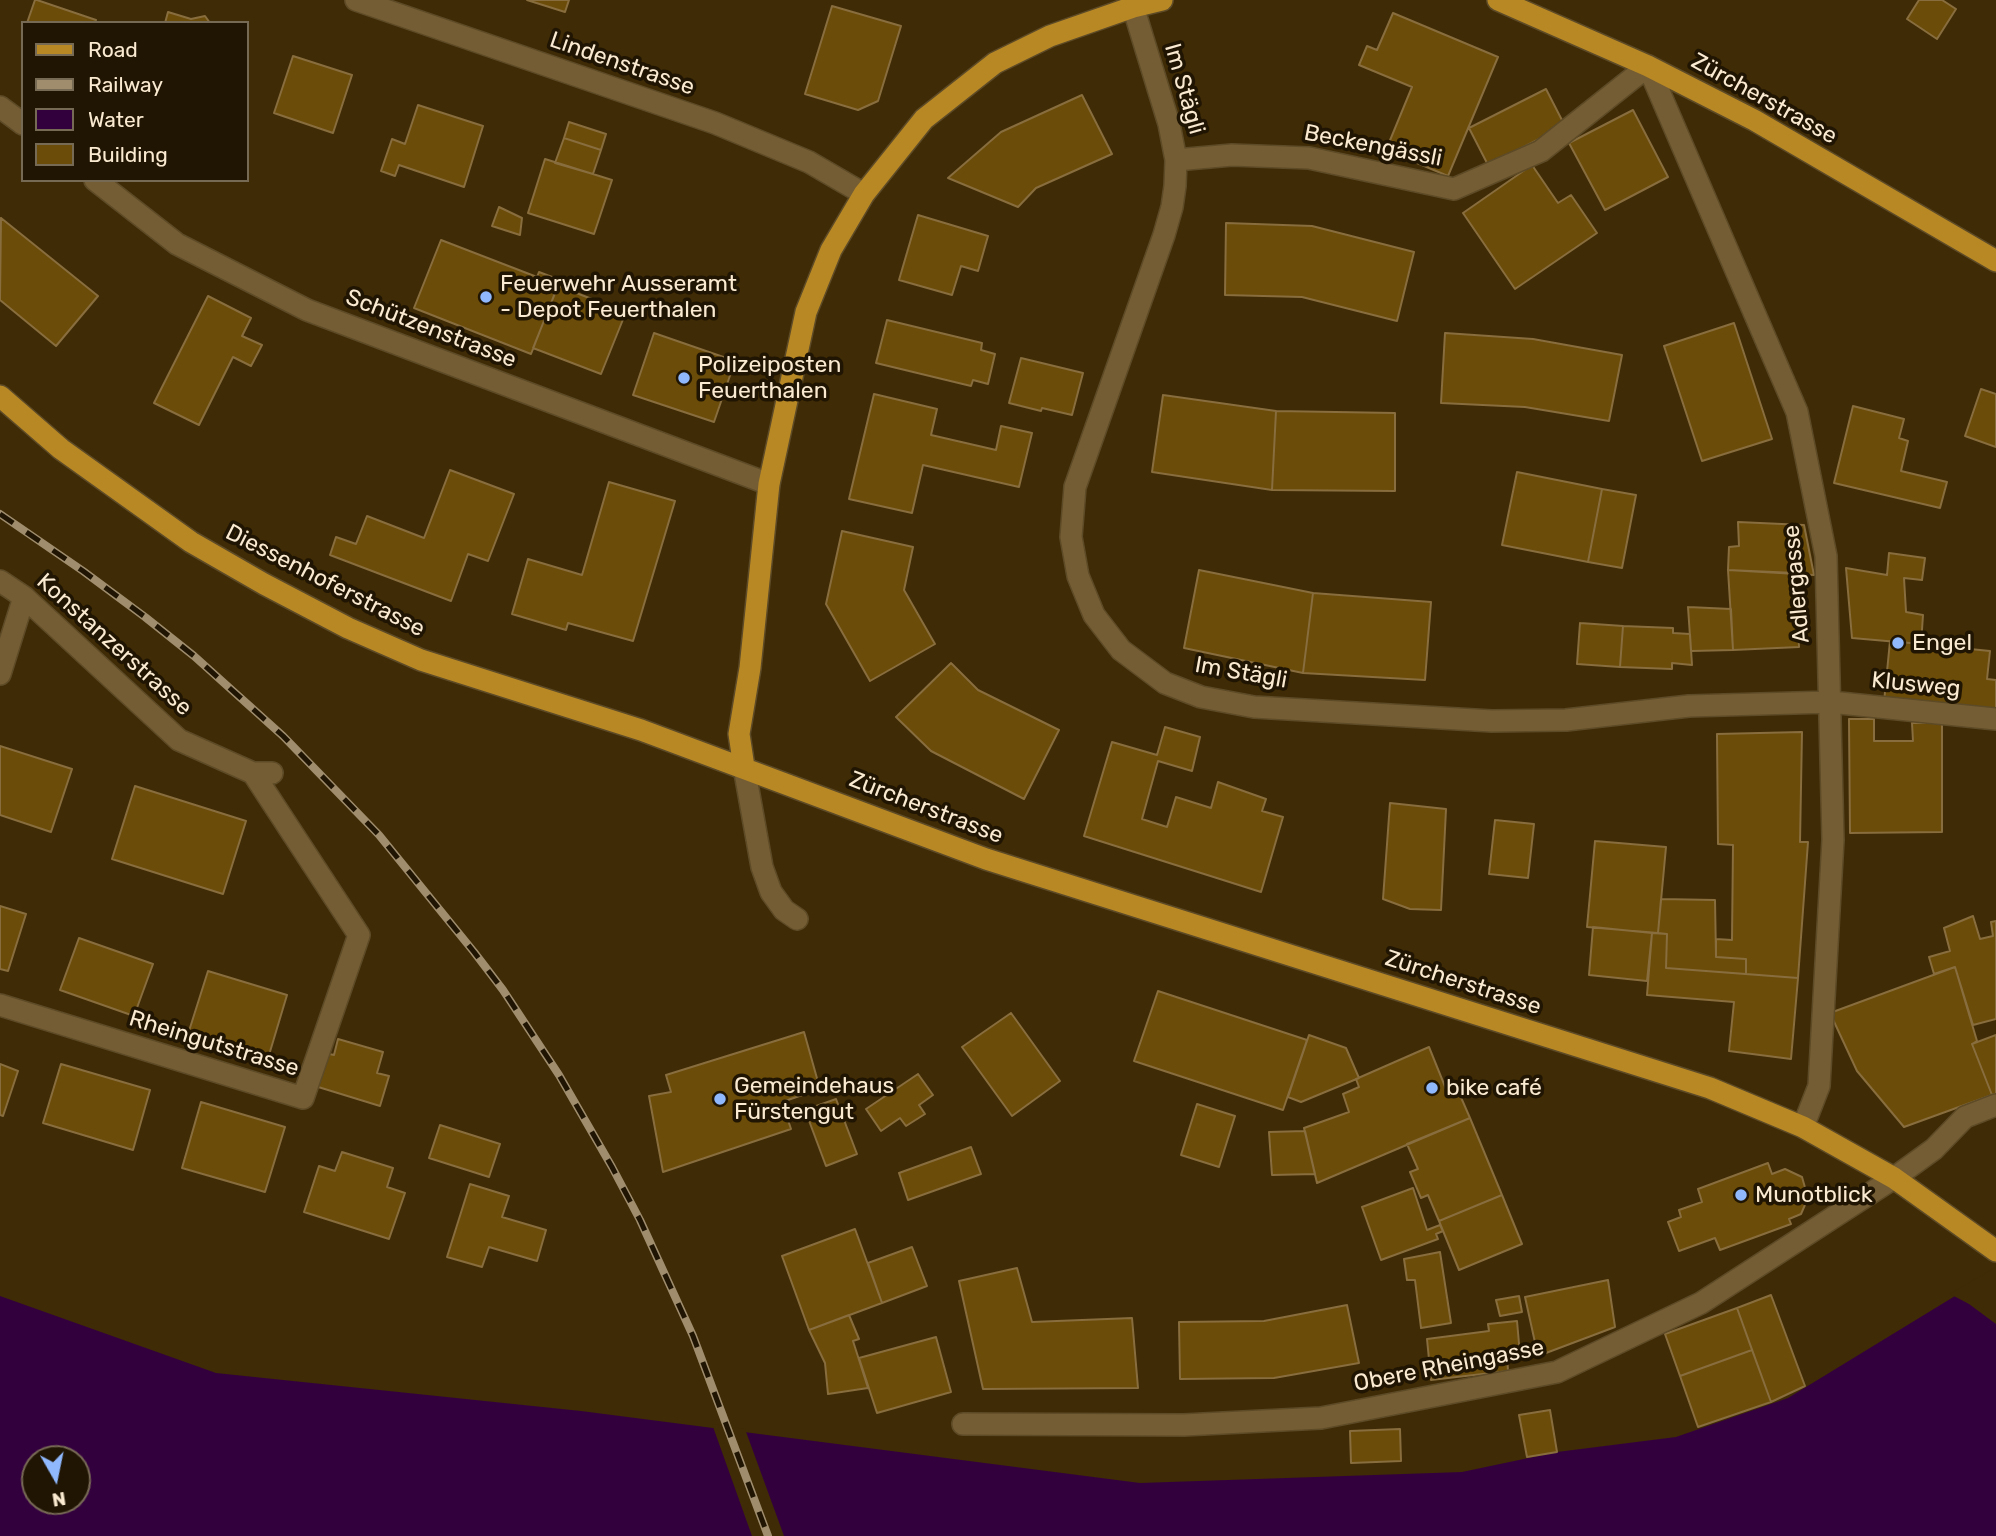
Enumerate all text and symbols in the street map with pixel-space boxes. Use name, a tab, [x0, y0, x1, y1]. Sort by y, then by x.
legend	[21, 21, 248, 182]
street label: Lindenstrasse	[546, 26, 698, 102]
text: Road	[88, 37, 138, 62]
street label: Im Stägli	[1158, 40, 1210, 138]
street label: Zürcherstrasse	[1686, 48, 1842, 150]
text: Railway	[88, 72, 163, 97]
text: Water	[88, 107, 144, 132]
street label: Beckengässli	[1302, 119, 1444, 173]
text: Building	[88, 142, 168, 167]
place label: Feuerwehr Ausseramt - Depot Feuerthalen	[500, 270, 737, 324]
street label: Schützenstrasse	[342, 284, 520, 374]
marker: Feuerwehr Ausseramt - Depot Feuerthalen	[478, 289, 494, 305]
place label: Polizeiposten Feuerthalen	[698, 351, 841, 405]
marker: Polizeiposten Feuerthalen	[676, 370, 692, 386]
street label: Diessenhoferstrasse	[221, 519, 429, 643]
street label: Adlergasse	[1778, 524, 1816, 644]
street label: Konstanzerstrasse	[31, 568, 197, 722]
place label: Engel	[1912, 629, 1972, 657]
marker: Engel	[1890, 635, 1906, 651]
street label: Im Stägli	[1193, 651, 1289, 695]
street label: Klusweg	[1870, 667, 1962, 703]
street label: Zürcherstrasse	[845, 766, 1007, 850]
street label: Zürcherstrasse	[1382, 945, 1544, 1021]
street label: Rheingutstrasse	[126, 1005, 302, 1083]
place label: Gemeindehaus Fürstengut	[734, 1072, 894, 1126]
place label: bike café	[1446, 1074, 1542, 1102]
marker: bike café	[1424, 1080, 1440, 1096]
marker: Gemeindehaus Fürstengut	[712, 1091, 728, 1107]
place label: Munotblick	[1755, 1181, 1873, 1209]
marker: Munotblick	[1733, 1187, 1749, 1203]
street label: Obere Rheingasse	[1351, 1334, 1547, 1398]
north arrow	[21, 1445, 91, 1515]
text: N	[51, 1487, 68, 1512]

